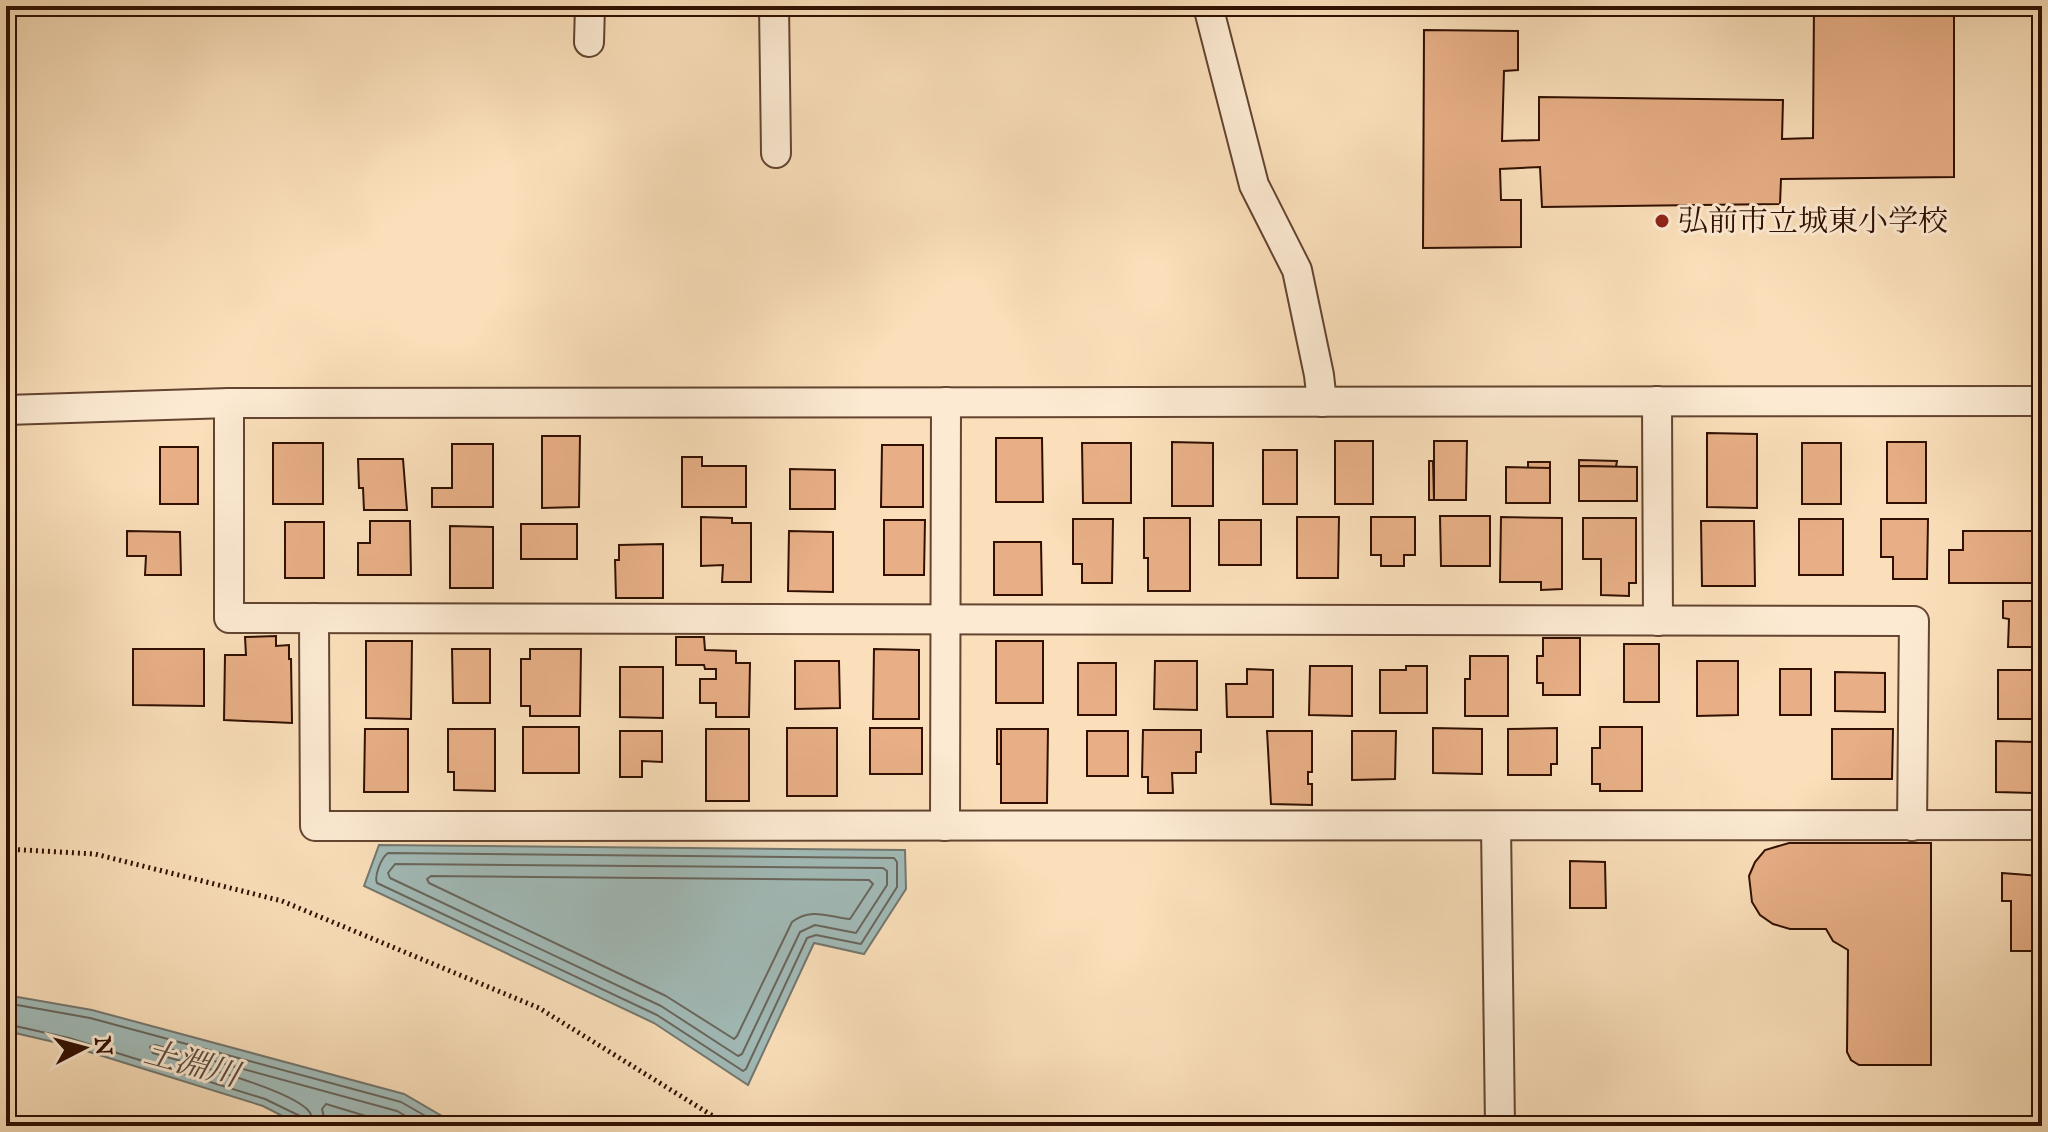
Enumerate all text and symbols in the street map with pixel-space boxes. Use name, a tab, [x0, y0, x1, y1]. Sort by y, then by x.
place label: 弘前市立城東小学校	[1678, 204, 1948, 242]
marker: 弘前市立城東小学校	[1653, 212, 1671, 230]
north arrow	[44, 1008, 124, 1088]
water label: 土淵川	[140, 1033, 246, 1098]
text: N	[87, 1034, 117, 1057]

